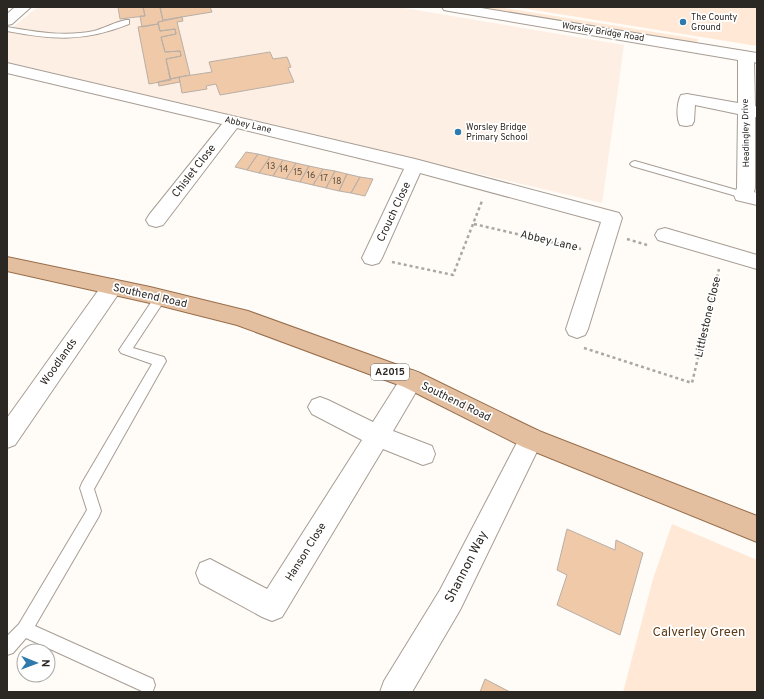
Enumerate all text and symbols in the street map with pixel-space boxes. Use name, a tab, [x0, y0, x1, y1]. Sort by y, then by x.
place label: The County Ground	[691, 12, 738, 33]
marker: The County Ground	[678, 17, 688, 27]
street label: Worsley Bridge Road	[561, 20, 645, 44]
street label: Headingley Drive	[740, 98, 752, 168]
street label: Abbey Lane	[223, 114, 273, 136]
place label: Worsley Bridge Primary School	[466, 122, 528, 143]
marker: Worsley Bridge Primary School	[453, 127, 463, 137]
street label: Chislet Close	[169, 142, 219, 200]
house number: 13	[267, 161, 275, 172]
house number: 14	[280, 164, 289, 175]
house number: 15	[294, 167, 302, 178]
house number: 16	[307, 170, 315, 181]
house number: 17	[320, 173, 328, 184]
house number: 18	[333, 176, 341, 187]
street label: Crouch Close	[374, 180, 414, 244]
street label: Abbey Lane	[519, 228, 579, 254]
street label: Littlestone Close	[692, 275, 724, 359]
street label: Southend Road	[112, 281, 188, 311]
street label: Woodlands	[38, 336, 80, 388]
road number: A2015	[371, 364, 409, 380]
street label: Southend Road	[419, 379, 493, 425]
street label: Hanson Close	[282, 520, 330, 584]
street label: Shannon Way	[442, 528, 492, 606]
park label: Calverley Green	[653, 625, 745, 641]
north arrow	[16, 643, 56, 683]
text: N	[38, 659, 52, 667]

